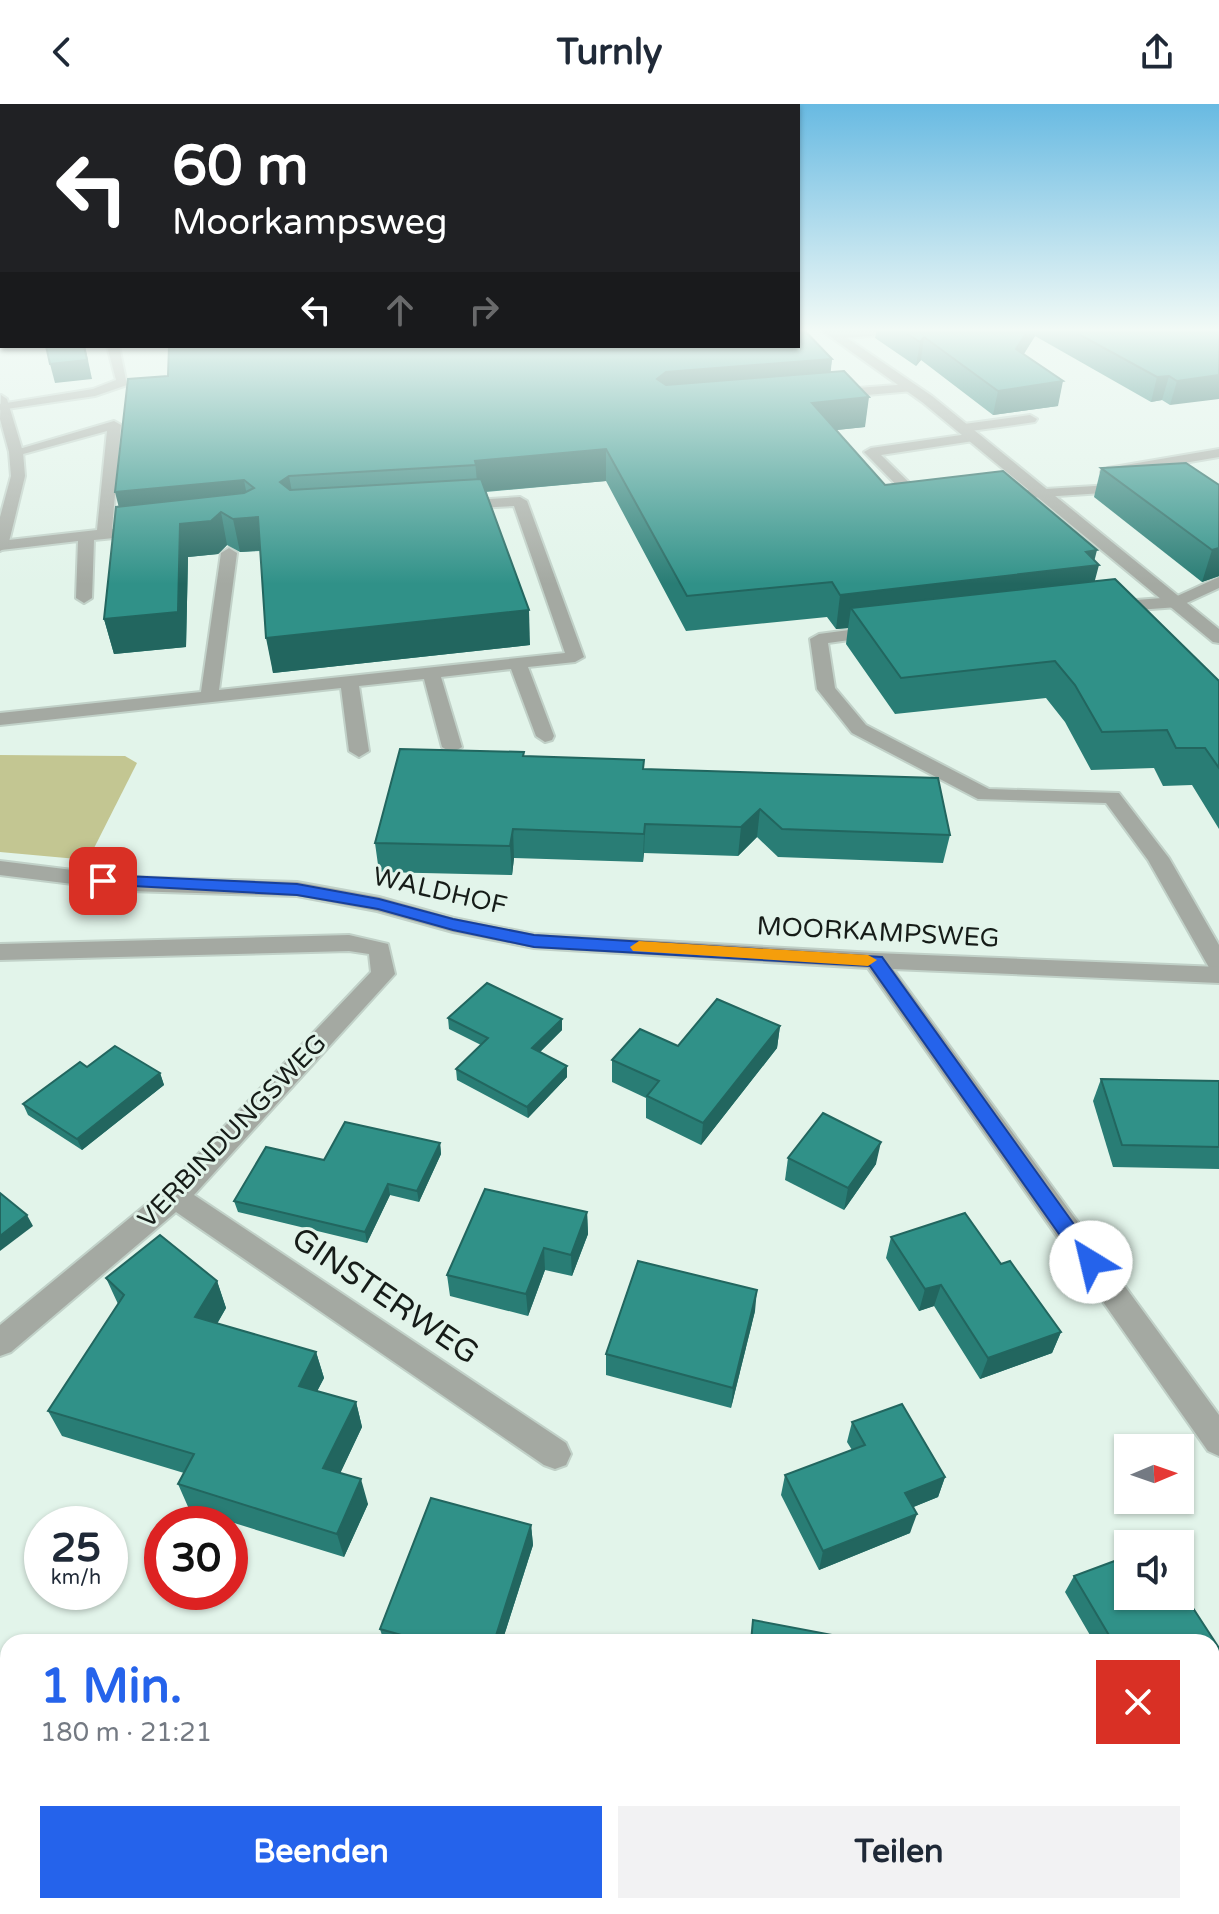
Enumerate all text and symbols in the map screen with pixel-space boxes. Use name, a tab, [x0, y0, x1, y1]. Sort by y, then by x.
icon: back	[40, 30, 84, 74]
icon: share	[1135, 30, 1179, 74]
text: Turnly	[557, 31, 662, 74]
text: 60 m	[172, 133, 308, 200]
icon: left	[40, 136, 144, 240]
text: Moorkampsweg	[172, 201, 448, 244]
icon: left	[294, 288, 338, 332]
icon: ahead	[378, 288, 422, 332]
icon: right	[462, 288, 506, 332]
pin	[69, 847, 137, 915]
icon: arrive	[81, 859, 125, 903]
street label: WALDHOF	[370, 861, 510, 921]
street label: MOORKAMPSWEG	[756, 910, 1000, 954]
street label: VERBINDUNGSWEG	[131, 1028, 333, 1234]
street label: GINSTERWEG	[284, 1220, 486, 1372]
position arrow	[1049, 1220, 1133, 1304]
north arrow	[1114, 1434, 1194, 1514]
map controls	[1114, 1434, 1194, 1610]
speed limit sign: 30	[144, 1506, 248, 1610]
text: 25	[51, 1524, 101, 1572]
button: sound	[1114, 1530, 1194, 1610]
text: km/h	[51, 1566, 101, 1590]
text: 1 Min.	[40, 1658, 182, 1716]
button: close	[1096, 1660, 1180, 1744]
text: 180 m · 21:21	[40, 1717, 212, 1748]
button: Beenden	[40, 1806, 602, 1898]
button: Teilen	[618, 1806, 1180, 1898]

